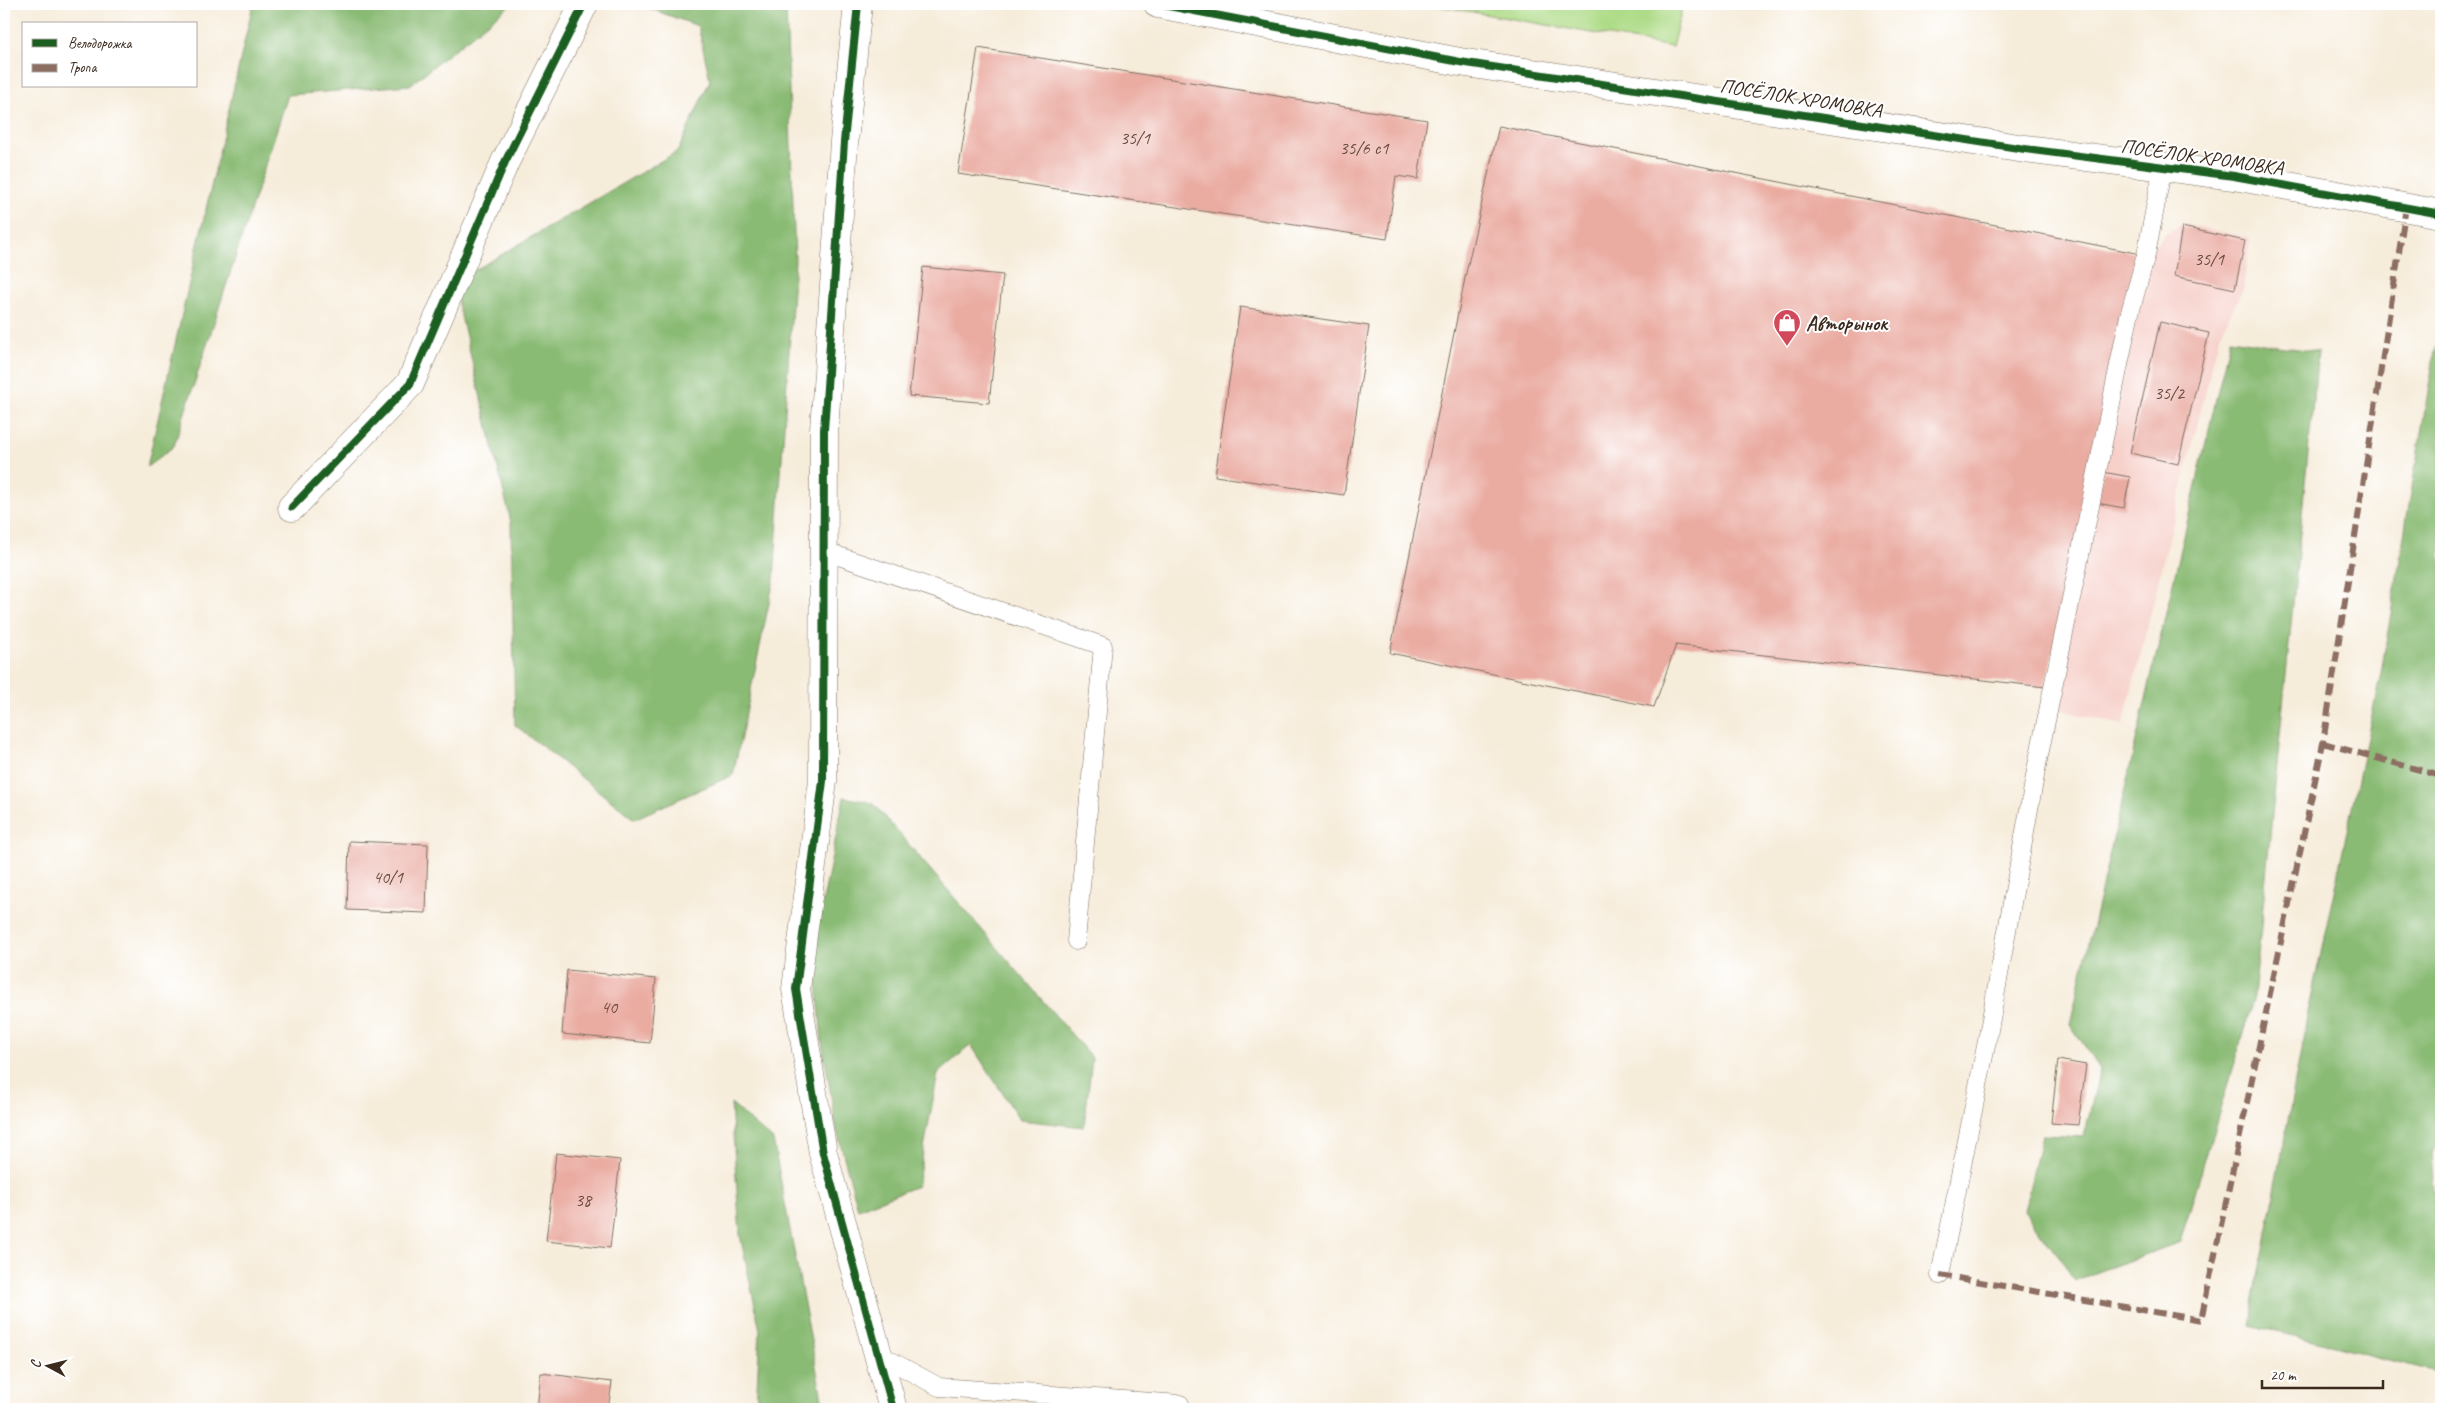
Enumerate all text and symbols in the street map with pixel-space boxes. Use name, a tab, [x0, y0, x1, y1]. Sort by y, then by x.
legend	[22, 22, 198, 88]
text: Велодорожка	[68, 34, 132, 53]
text: Тропа	[68, 58, 97, 77]
street label: ПОСЁЛОК ХРОМОВКА	[1718, 73, 1885, 123]
house number: 35/1	[1120, 127, 1151, 149]
street label: ПОСЁЛОК ХРОМОВКА	[2119, 133, 2286, 181]
house number: 35/6 c1	[1339, 137, 1389, 159]
house number: 35/1	[2194, 248, 2225, 270]
shop icon: Авторынок	[1772, 308, 1802, 347]
place label: Авторынок	[1806, 311, 1889, 336]
house number: 35/2	[2154, 382, 2186, 404]
house number: 40/1	[373, 866, 404, 888]
house number: 40	[601, 996, 619, 1018]
house number: 38	[575, 1189, 593, 1211]
north arrow	[22, 1340, 72, 1390]
text: С	[27, 1358, 45, 1369]
scale bar	[2262, 1358, 2384, 1390]
text: 20 m	[2270, 1366, 2297, 1385]

